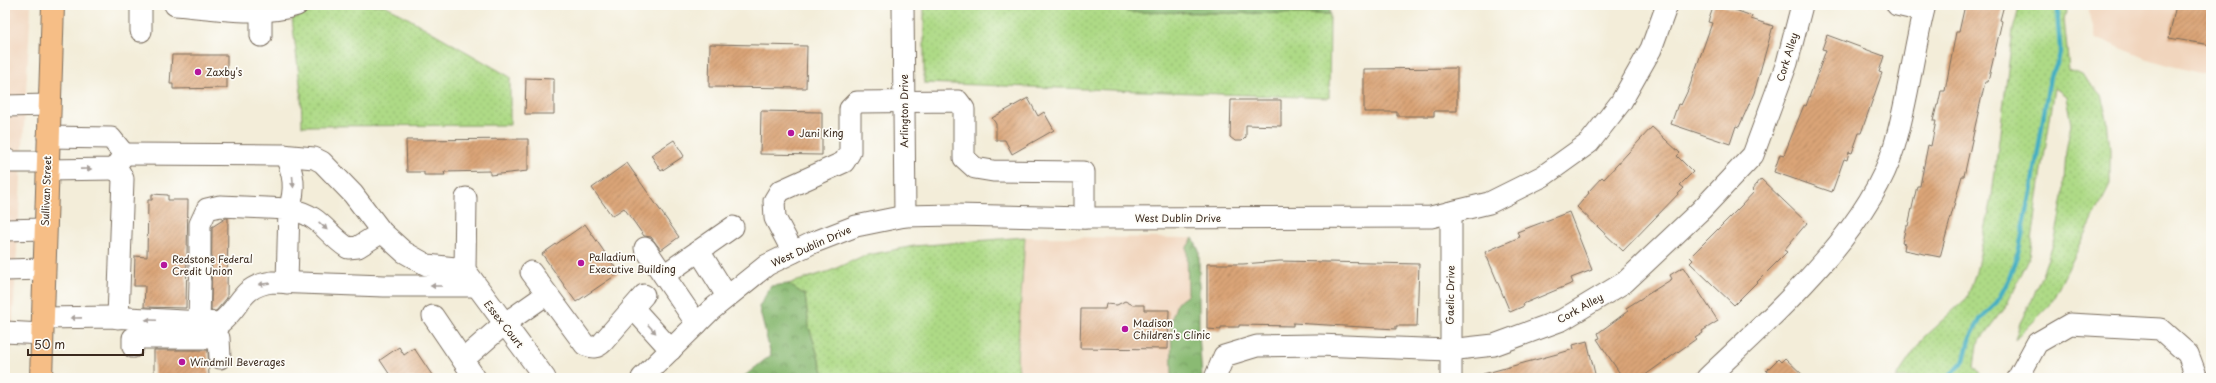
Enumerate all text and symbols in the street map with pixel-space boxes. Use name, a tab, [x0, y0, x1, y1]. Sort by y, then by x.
street label: Cork Alley	[1772, 30, 1801, 83]
place label: Zaxby's	[206, 64, 243, 80]
marker: Zaxby's	[193, 67, 203, 77]
street label: Arlington Drive	[896, 74, 911, 148]
place label: Jani King	[799, 125, 844, 140]
marker: Jani King	[786, 128, 796, 138]
street label: Sullivan Street	[37, 156, 54, 226]
one-way arrow	[80, 166, 93, 172]
one-way arrow	[290, 175, 297, 188]
street label: West Dublin Drive	[1135, 210, 1222, 225]
one-way arrow	[318, 221, 328, 230]
street label: West Dublin Drive	[768, 221, 854, 270]
place label: Palladium Executive Building	[589, 249, 676, 276]
place label: Redstone Federal Credit Union	[172, 251, 253, 278]
marker: Palladium Executive Building	[576, 258, 586, 268]
marker: Redstone Federal Credit Union	[159, 260, 169, 270]
street label: Gaelic Drive	[1441, 265, 1458, 325]
one-way arrow	[258, 281, 270, 287]
one-way arrow	[429, 283, 442, 289]
street label: Cork Alley	[1554, 289, 1606, 326]
street label: Essex Court	[481, 297, 528, 351]
one-way arrow	[69, 315, 82, 321]
place label: Madison Children's Clinic	[1133, 315, 1210, 342]
one-way arrow	[145, 316, 157, 323]
one-way arrow	[647, 324, 657, 334]
marker: Madison Children's Clinic	[1120, 324, 1130, 334]
scale bar	[28, 331, 143, 357]
text: 50 m	[34, 335, 65, 353]
place label: Windmill Beverages	[190, 354, 286, 369]
marker: Windmill Beverages	[177, 357, 187, 367]

